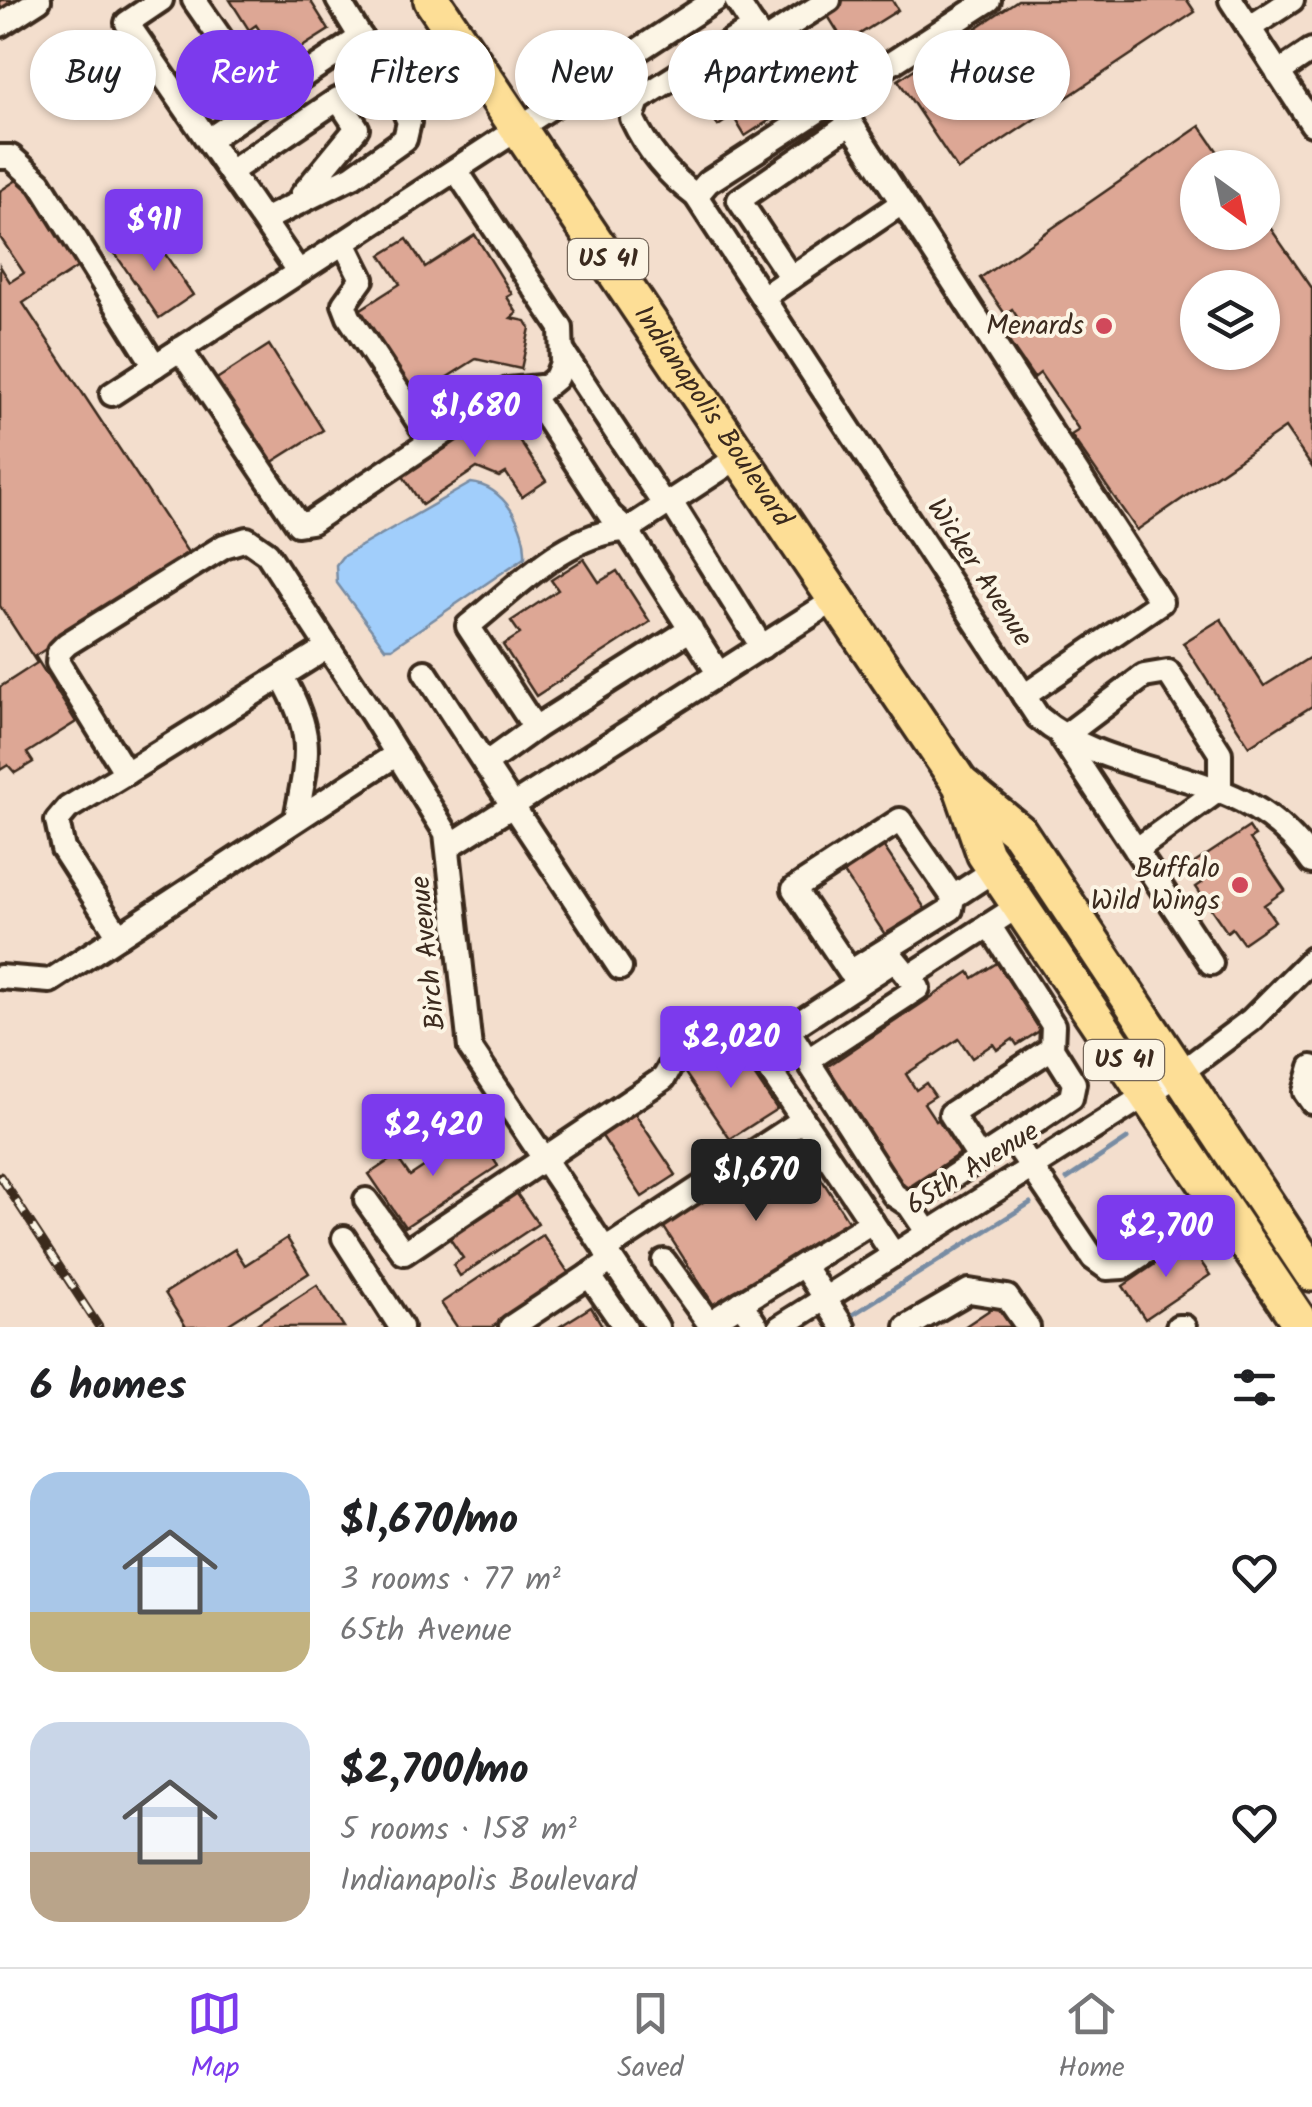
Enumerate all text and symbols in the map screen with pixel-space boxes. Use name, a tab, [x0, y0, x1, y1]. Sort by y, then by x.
chip: Buy	[30, 30, 156, 120]
chip: Rent	[176, 30, 314, 120]
chip: Filters	[334, 30, 495, 120]
chip: New	[515, 30, 648, 120]
chip: Apartment	[668, 30, 893, 120]
chip: House	[913, 30, 1070, 120]
north arrow	[1180, 150, 1280, 250]
map controls	[1180, 150, 1280, 370]
pin: $911	[95, 189, 213, 274]
text: $911	[127, 196, 181, 247]
road number: US 41	[568, 239, 648, 279]
button: layers	[1180, 270, 1280, 370]
street label: Indianapolis Boulevard	[621, 296, 804, 538]
place label: Menards	[986, 304, 1084, 349]
marker: Menards	[1093, 315, 1115, 337]
pin: $1,680	[394, 375, 556, 460]
text: $1,680	[430, 382, 520, 433]
street label: Wicker Avenue	[914, 490, 1044, 657]
place label: Buffalo Wild Wings	[1091, 847, 1220, 924]
street label: Birch Avenue	[398, 873, 459, 1032]
marker: Buffalo Wild Wings	[1229, 874, 1251, 896]
pin: $2,020	[650, 1006, 812, 1091]
text: $2,020	[682, 1013, 780, 1064]
road number: US 41	[1084, 1040, 1164, 1080]
pin: $2,420	[352, 1094, 514, 1179]
text: $2,420	[384, 1101, 482, 1152]
street label: 65th Avenue	[897, 1110, 1049, 1228]
pin: $1,670	[675, 1139, 837, 1224]
text: $1,670	[713, 1146, 799, 1197]
pin: $2,700	[1085, 1195, 1247, 1280]
text: $2,700	[1119, 1202, 1213, 1253]
text: 6 homes	[30, 1354, 186, 1421]
icon: filters	[1227, 1360, 1282, 1415]
text: $1,670/mo	[340, 1488, 518, 1555]
icon: home	[110, 1512, 230, 1632]
icon: heart	[1227, 1545, 1282, 1600]
text: 3 rooms · 77 m²	[340, 1555, 561, 1606]
text: 65th Avenue	[340, 1606, 512, 1657]
text: $2,700/mo	[340, 1738, 529, 1805]
icon: home	[110, 1762, 230, 1882]
icon: heart	[1227, 1795, 1282, 1850]
text: 5 rooms · 158 m²	[340, 1805, 577, 1856]
text: Indianapolis Boulevard	[340, 1856, 637, 1907]
tab: Map	[187, 1986, 242, 2091]
tab: Saved	[617, 1986, 684, 2091]
tab: Home	[1058, 1986, 1125, 2091]

